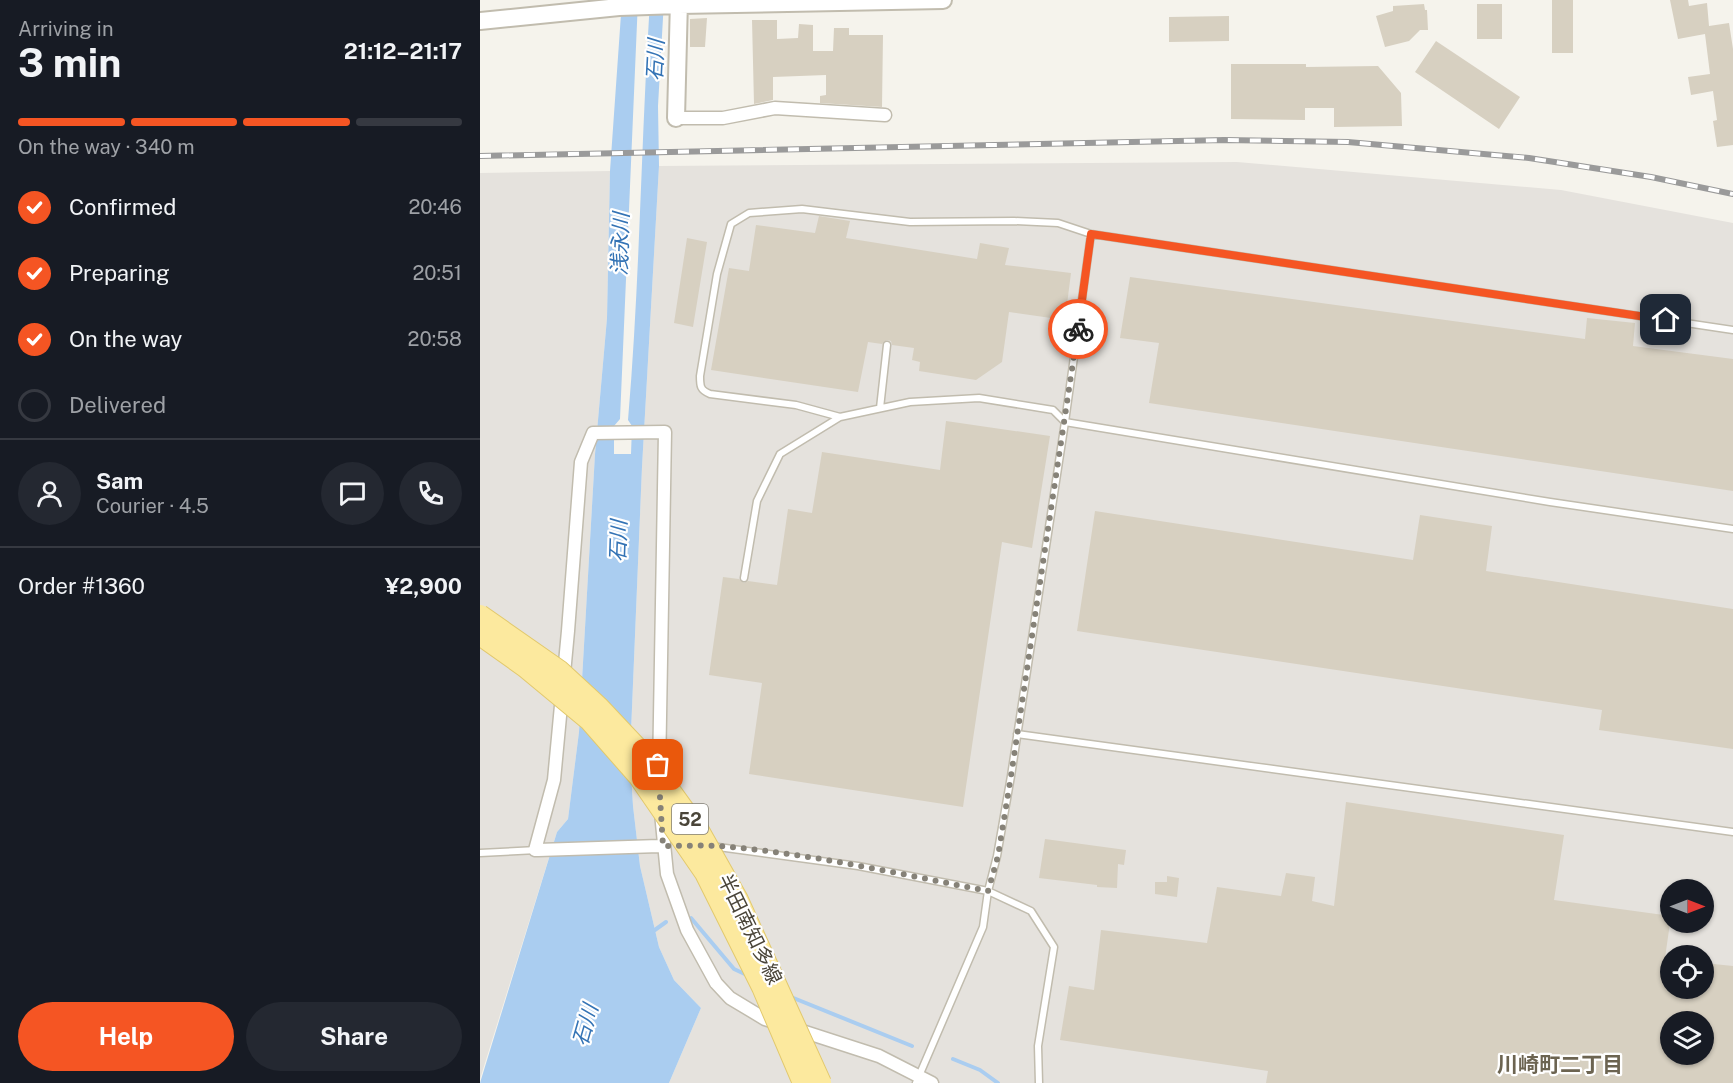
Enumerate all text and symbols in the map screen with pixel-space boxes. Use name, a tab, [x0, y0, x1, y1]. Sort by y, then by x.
text: Arriving in	[18, 17, 113, 41]
water label: 石川	[641, 36, 669, 82]
text: 21:12–21:17	[344, 38, 462, 64]
text: 3 min	[18, 40, 121, 86]
text: On the way · 340 m	[18, 135, 195, 159]
icon: check	[18, 191, 51, 224]
text: Confirmed	[69, 194, 176, 220]
text: 20:46	[408, 195, 462, 219]
water label: 浅永川	[606, 210, 634, 276]
icon: check	[18, 257, 51, 290]
text: Preparing	[69, 260, 170, 286]
text: 20:51	[412, 261, 462, 285]
pin	[1640, 294, 1691, 345]
courier	[1048, 299, 1108, 359]
icon: home	[1649, 303, 1682, 336]
icon: bike	[1062, 313, 1095, 346]
icon: check	[18, 323, 51, 356]
text: On the way	[69, 326, 182, 352]
text: 20:58	[408, 327, 462, 351]
text: Delivered	[69, 392, 166, 418]
button: person	[18, 462, 81, 525]
button: chat	[321, 462, 384, 525]
button: phone	[399, 462, 462, 525]
text: Sam	[96, 468, 143, 494]
text: Courier · 4.5	[96, 494, 209, 518]
water label: 石川	[605, 518, 631, 562]
text: Order #1360	[18, 573, 145, 599]
text: ¥2,900	[385, 573, 462, 599]
pin	[632, 739, 683, 790]
icon: bag	[641, 748, 674, 781]
road number: 52	[672, 804, 708, 834]
street label: 半田南知多線	[713, 870, 787, 988]
north arrow	[1660, 879, 1714, 933]
map controls	[1660, 879, 1714, 1065]
button: locate	[1660, 945, 1714, 999]
water label: 石川	[567, 999, 603, 1049]
button: Help	[18, 1002, 234, 1071]
button: Share	[246, 1002, 462, 1071]
button: layers	[1660, 1011, 1714, 1065]
district label: 川崎町二丁目	[1497, 1052, 1623, 1077]

